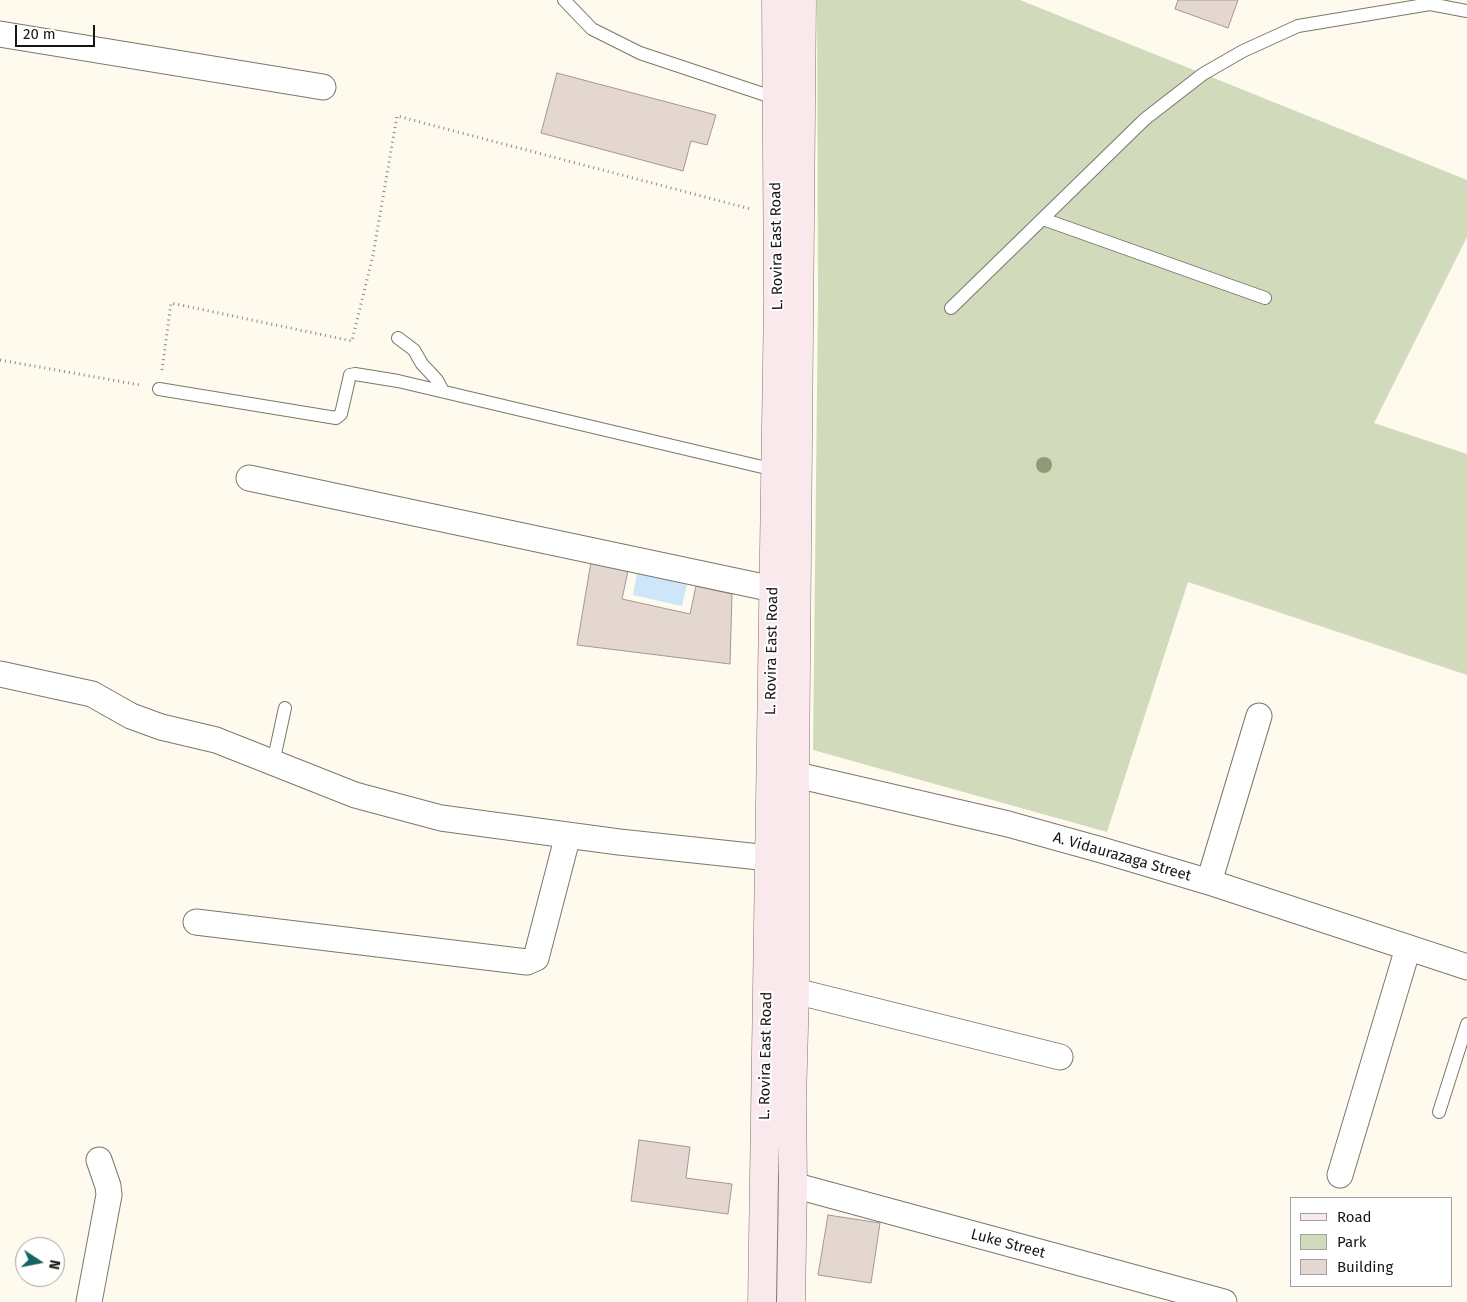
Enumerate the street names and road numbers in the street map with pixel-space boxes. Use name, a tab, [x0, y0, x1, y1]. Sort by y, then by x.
street label: L. Rovira East Road	[767, 182, 787, 310]
street label: L. Rovira East Road	[762, 587, 782, 715]
street label: A. Vidaurazaga Street	[1051, 829, 1193, 885]
street label: L. Rovira East Road	[756, 992, 776, 1120]
street label: Luke Street	[969, 1225, 1047, 1263]

